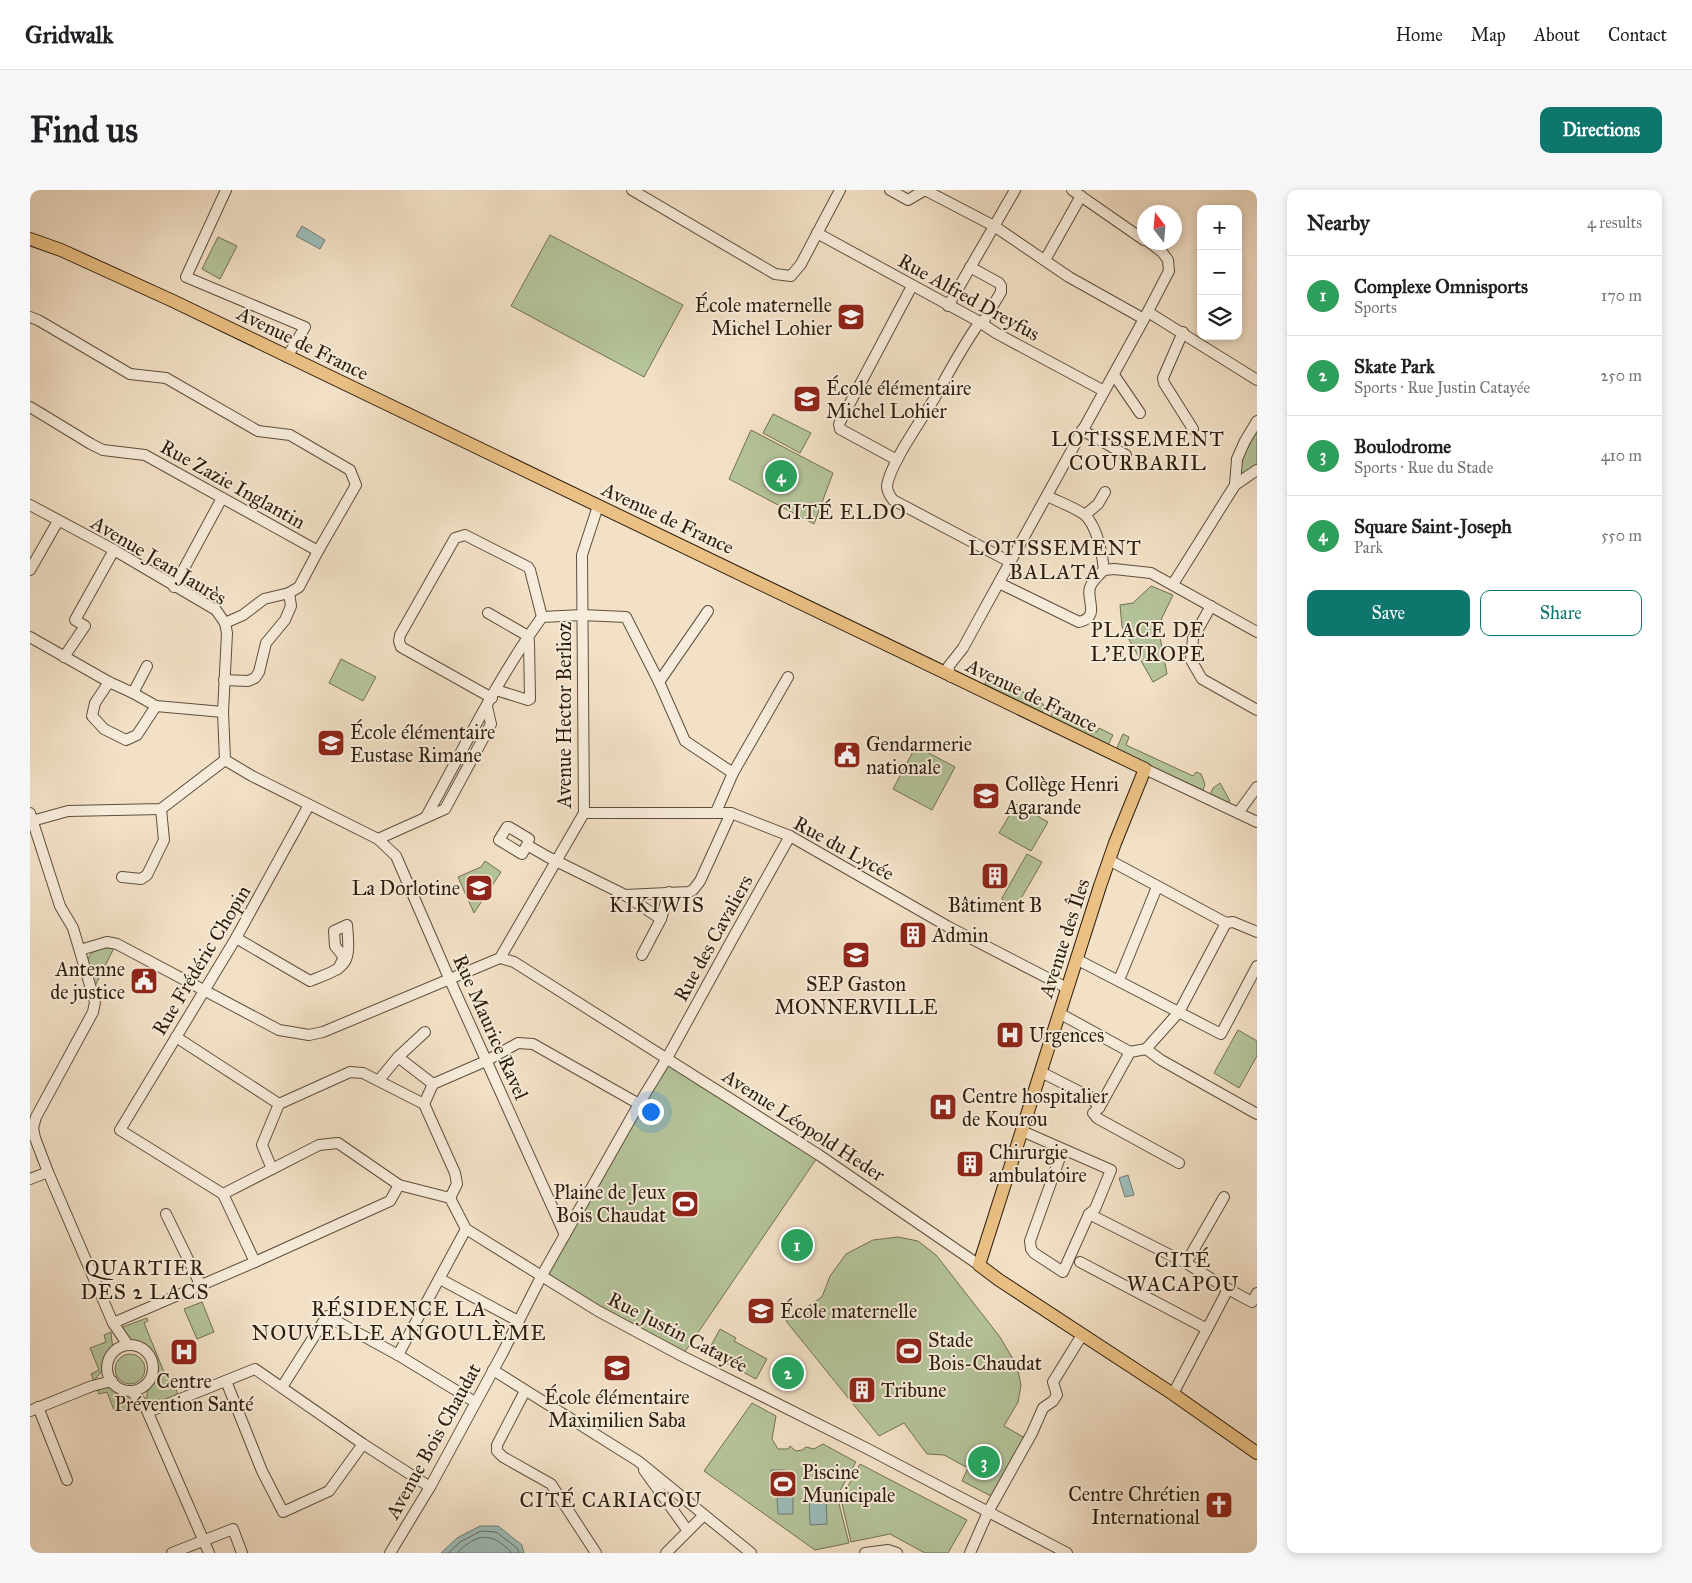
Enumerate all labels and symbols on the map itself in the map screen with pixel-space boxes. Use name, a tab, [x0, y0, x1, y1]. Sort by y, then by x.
north arrow	[1137, 205, 1182, 250]
street label: Rue Alfred Dreyfus	[894, 248, 1044, 346]
place label: École maternelle Michel Lohier	[695, 291, 832, 340]
street label: Avenue de France	[232, 300, 373, 385]
school or university icon: École maternelle Michel Lohier	[836, 302, 866, 332]
place label: École élémentaire Michel Lohier	[826, 374, 971, 423]
school or university icon: École élémentaire Michel Lohier	[792, 384, 822, 414]
district label: LOTISSEMENT COURBARIL	[1051, 426, 1225, 476]
street label: Rue Zazie Inglantin	[156, 434, 310, 535]
pin: 4	[765, 457, 797, 495]
street label: Avenue de France	[597, 476, 738, 559]
district label: CITÉ ELDO	[777, 498, 907, 525]
street label: Avenue Jean Jaurès	[86, 510, 231, 611]
district label: LOTISSEMENT BALATA	[968, 535, 1142, 585]
district label: PLACE DE L'EUROPE	[1090, 617, 1206, 667]
street label: Avenue Hector Berlioz	[552, 622, 576, 809]
street label: Avenue de France	[961, 652, 1102, 737]
place label: École élémentaire Eustase Rimane	[350, 718, 495, 767]
school or university icon: École élémentaire Eustase Rimane	[316, 728, 346, 758]
place label: Gendarmerie nationale	[866, 732, 972, 779]
public building icon: Gendarmerie nationale	[832, 740, 862, 770]
place label: Collège Henri Agarande	[1004, 772, 1120, 820]
school or university icon: Collège Henri Agarande	[971, 781, 1001, 811]
street label: Rue du Lycée	[790, 811, 898, 885]
building icon: Bâtiment B	[980, 861, 1010, 891]
street label: Rue des Cavaliers	[668, 871, 758, 1005]
school or university icon: La Dorlotine	[464, 873, 494, 903]
street label: Avenue des Îles	[1032, 875, 1095, 1002]
place label: La Dorlotine	[352, 876, 460, 900]
street label: Rue Frédéric Chopin	[147, 880, 255, 1039]
district label: KIKIWIS	[609, 892, 705, 918]
place label: Bâtiment B	[948, 893, 1042, 917]
building icon: Admin	[898, 920, 928, 950]
place label: Admin	[931, 923, 989, 947]
school or university icon: SEP Gaston MONNERVILLE	[841, 940, 871, 970]
street label: Rue Maurice Ravel	[448, 951, 534, 1104]
place label: Antenne de justice	[50, 957, 125, 1004]
public building icon: Antenne de justice	[129, 966, 159, 996]
place label: SEP Gaston MONNERVILLE	[775, 972, 937, 1019]
hospital icon: Urgences	[995, 1020, 1025, 1050]
place label: Urgences	[1029, 1023, 1104, 1048]
street label: Avenue Léopold Heder	[717, 1063, 890, 1187]
place label: Centre hospitalier de Kourou	[962, 1084, 1108, 1131]
hospital icon: Centre hospitalier de Kourou	[928, 1092, 958, 1122]
your location	[638, 1099, 664, 1125]
place label: Chirurgie ambulatoire	[989, 1140, 1087, 1187]
building icon: Chirurgie ambulatoire	[955, 1149, 985, 1179]
place label: Plaine de Jeux Bois Chaudat	[553, 1180, 666, 1227]
sports icon: Plaine de Jeux Bois Chaudat	[670, 1189, 700, 1219]
pin: 1	[781, 1226, 813, 1264]
district label: CITÉ WACAPOU	[1127, 1246, 1239, 1297]
district label: QUARTIER DES 2 LACS	[80, 1255, 210, 1305]
street label: Rue Justin Catayée	[604, 1286, 752, 1378]
district label: RÉSIDENCE LA NOUVELLE ANGOULÈME	[252, 1295, 546, 1346]
school or university icon: École maternelle	[746, 1296, 776, 1326]
place label: École maternelle	[780, 1297, 917, 1323]
place label: Stade Bois-Chaudat	[928, 1328, 1042, 1375]
sports icon: Stade Bois-Chaudat	[894, 1336, 924, 1366]
hospital icon: Centre Prévention Santé	[169, 1337, 199, 1367]
school or university icon: École élémentaire Maximilien Saba	[602, 1353, 632, 1383]
pin: 2	[772, 1354, 804, 1392]
street label: Avenue Bois Chaudat	[380, 1359, 486, 1524]
place label: Centre Prévention Santé	[114, 1369, 254, 1416]
building icon: Tribune	[847, 1375, 877, 1405]
place label: Tribune	[881, 1378, 947, 1402]
place label: École élémentaire Maximilien Saba	[544, 1383, 690, 1432]
pin: 3	[968, 1443, 1000, 1481]
place label: Piscine Municipale	[802, 1460, 895, 1507]
sports icon: Piscine Municipale	[768, 1469, 798, 1499]
place label: Centre Chrétien International	[1068, 1482, 1201, 1529]
district label: CITÉ CARIACOU	[520, 1486, 702, 1513]
church icon: Centre Chrétien International	[1204, 1490, 1234, 1520]

